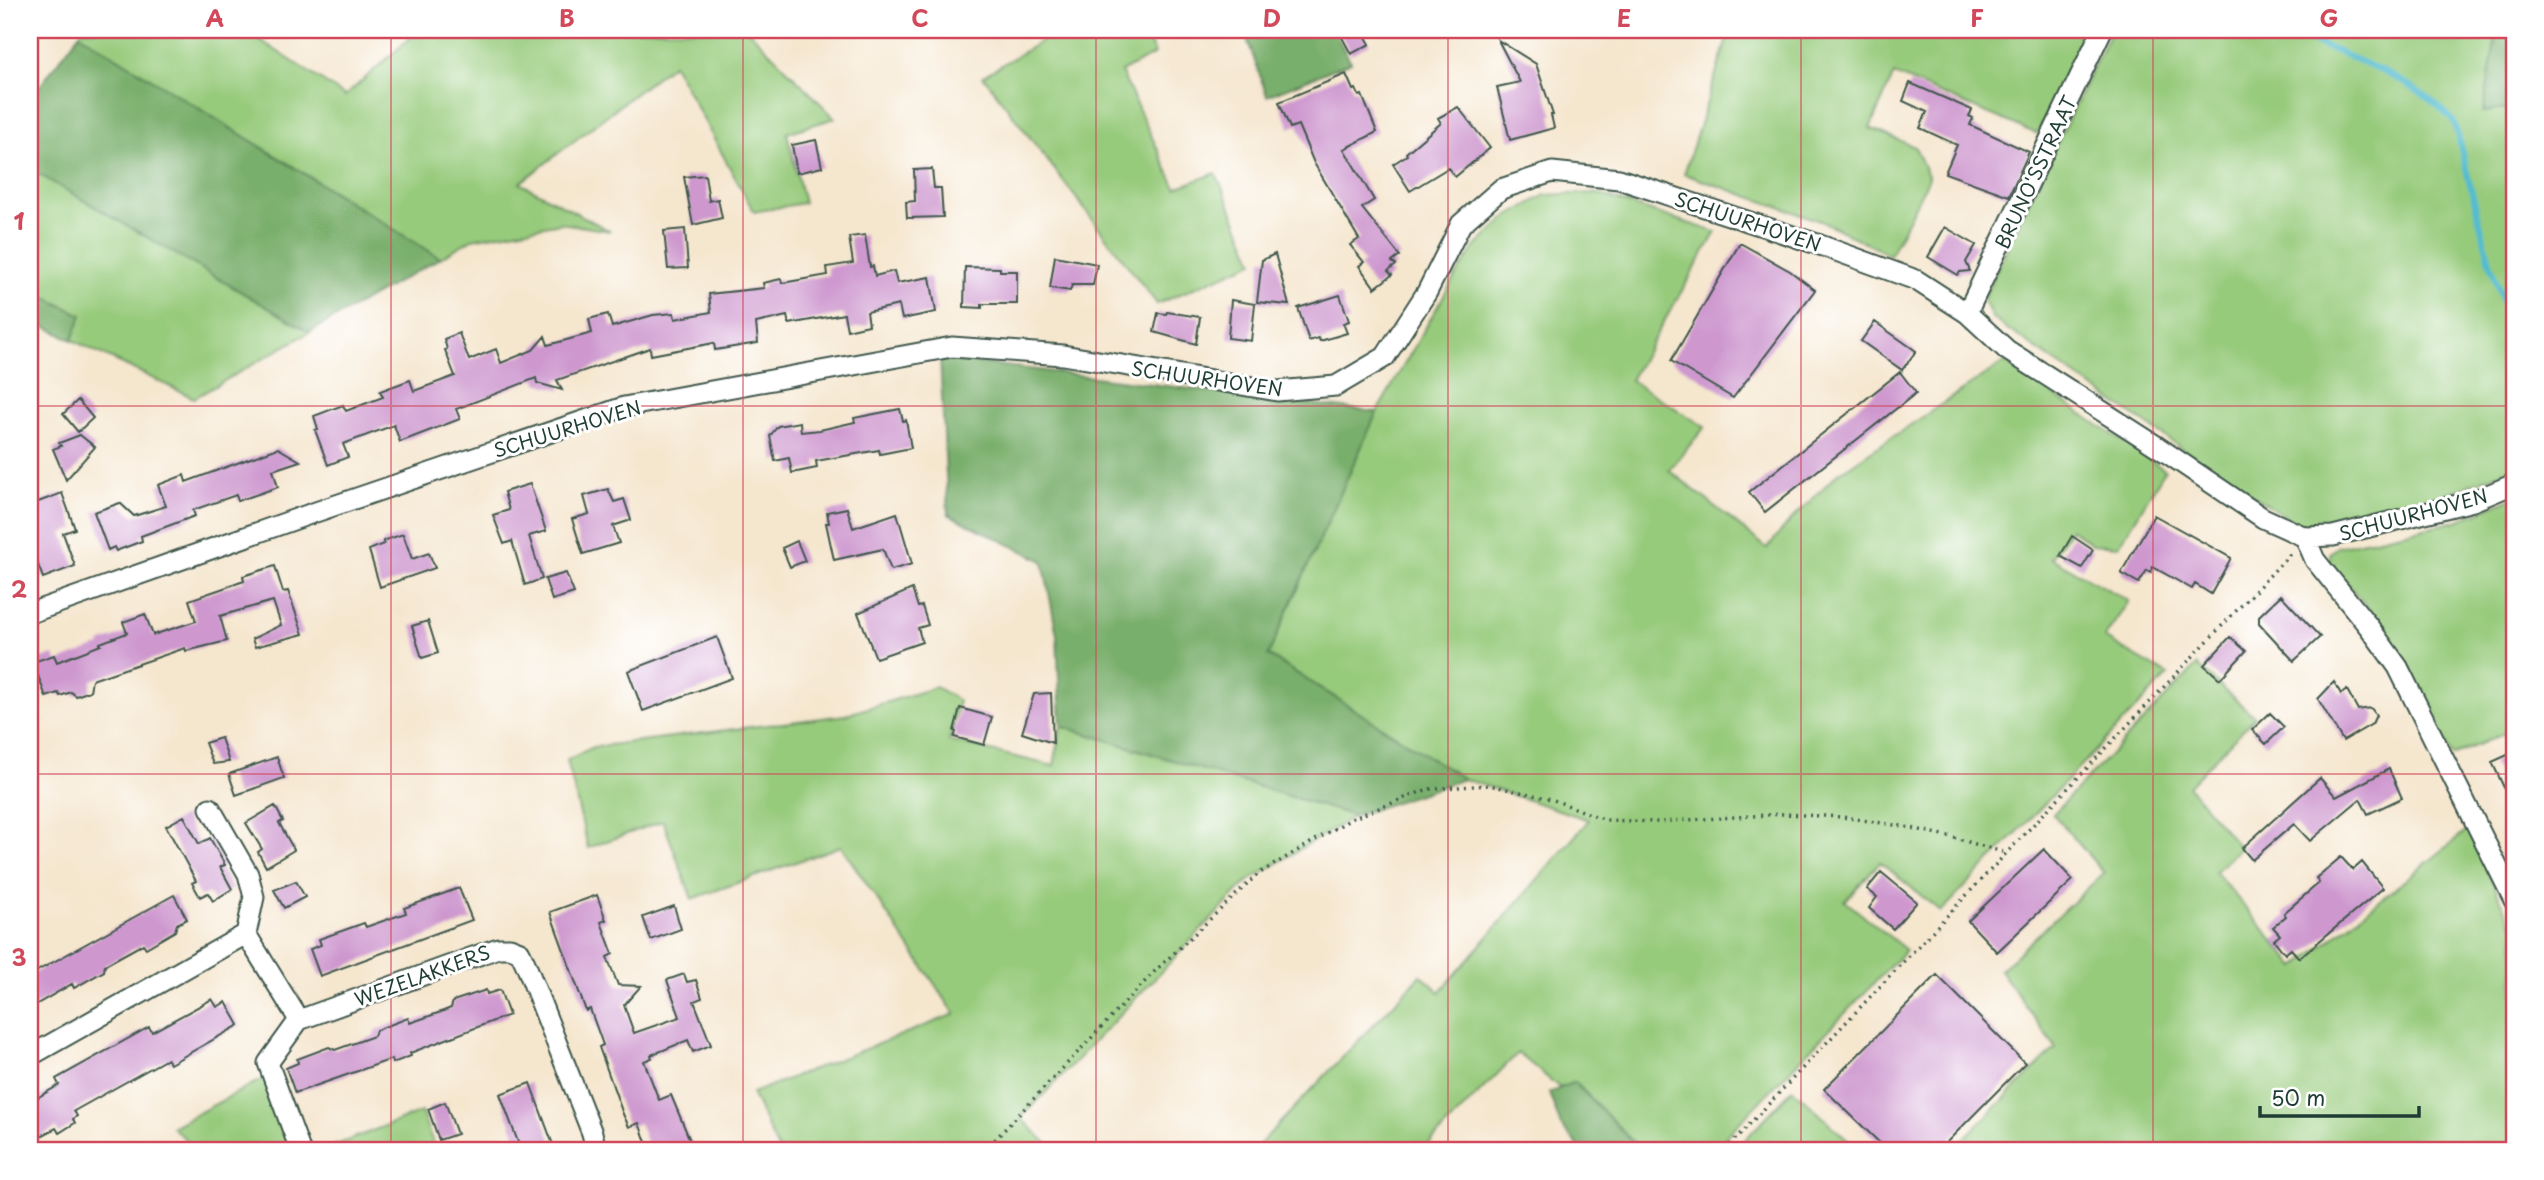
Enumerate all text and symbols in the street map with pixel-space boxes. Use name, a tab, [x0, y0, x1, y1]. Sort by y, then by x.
text: A	[206, 0, 224, 35]
text: B	[559, 0, 575, 35]
text: C	[911, 0, 929, 35]
text: D	[1263, 0, 1281, 35]
text: E	[1617, 0, 1631, 35]
text: F	[1970, 0, 1984, 35]
text: G	[2320, 0, 2338, 35]
street label: BRUNO'SSTRAAT	[1987, 91, 2083, 253]
street label: SCHUURHOVEN	[1671, 184, 1825, 258]
text: 1	[14, 203, 25, 238]
street label: SCHUURHOVEN	[1129, 354, 1285, 402]
street label: SCHUURHOVEN	[490, 392, 644, 464]
street label: SCHUURHOVEN	[2336, 481, 2490, 547]
text: 2	[11, 571, 27, 606]
street label: WEZELAKKERS	[350, 937, 494, 1013]
text: 3	[11, 939, 27, 974]
scale bar	[2260, 1075, 2420, 1119]
text: 50 m	[2271, 1081, 2325, 1113]

